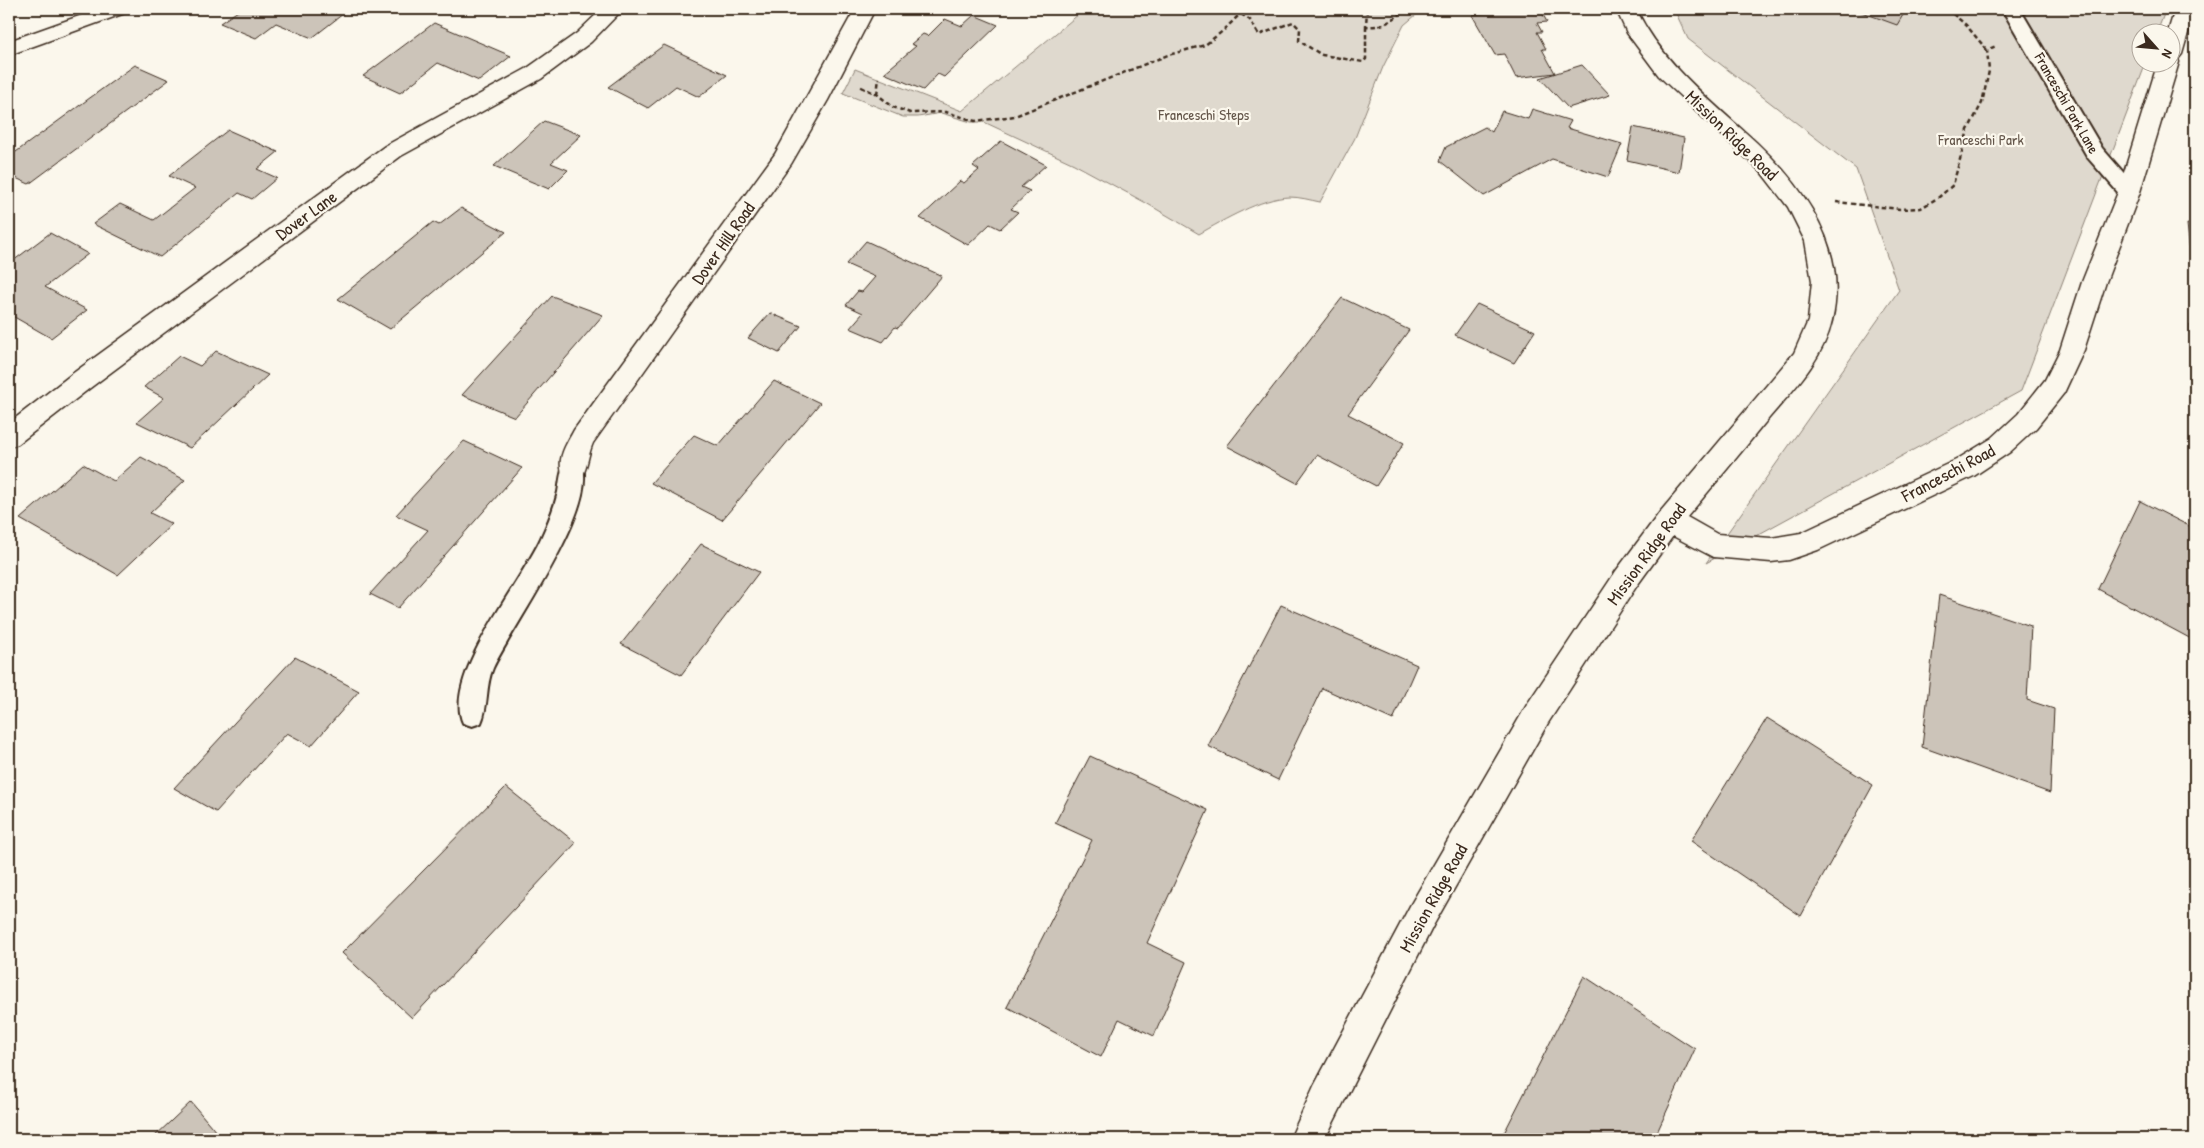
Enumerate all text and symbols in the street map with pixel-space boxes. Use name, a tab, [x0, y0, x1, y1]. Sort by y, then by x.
north arrow	[2132, 22, 2182, 72]
text: N	[2158, 46, 2178, 62]
street label: Franceschi Park Lane	[2029, 48, 2104, 157]
street label: Mission Ridge Road	[1680, 84, 1784, 186]
park label: Franceschi Steps	[1158, 104, 1250, 125]
park label: Franceschi Park	[1937, 129, 2024, 150]
street label: Dover Lane	[270, 184, 342, 246]
street label: Dover Hill Road	[685, 197, 761, 289]
street label: Franceschi Road	[1896, 438, 1999, 508]
street label: Mission Ridge Road	[1601, 498, 1691, 610]
street label: Mission Ridge Road	[1393, 839, 1473, 957]

